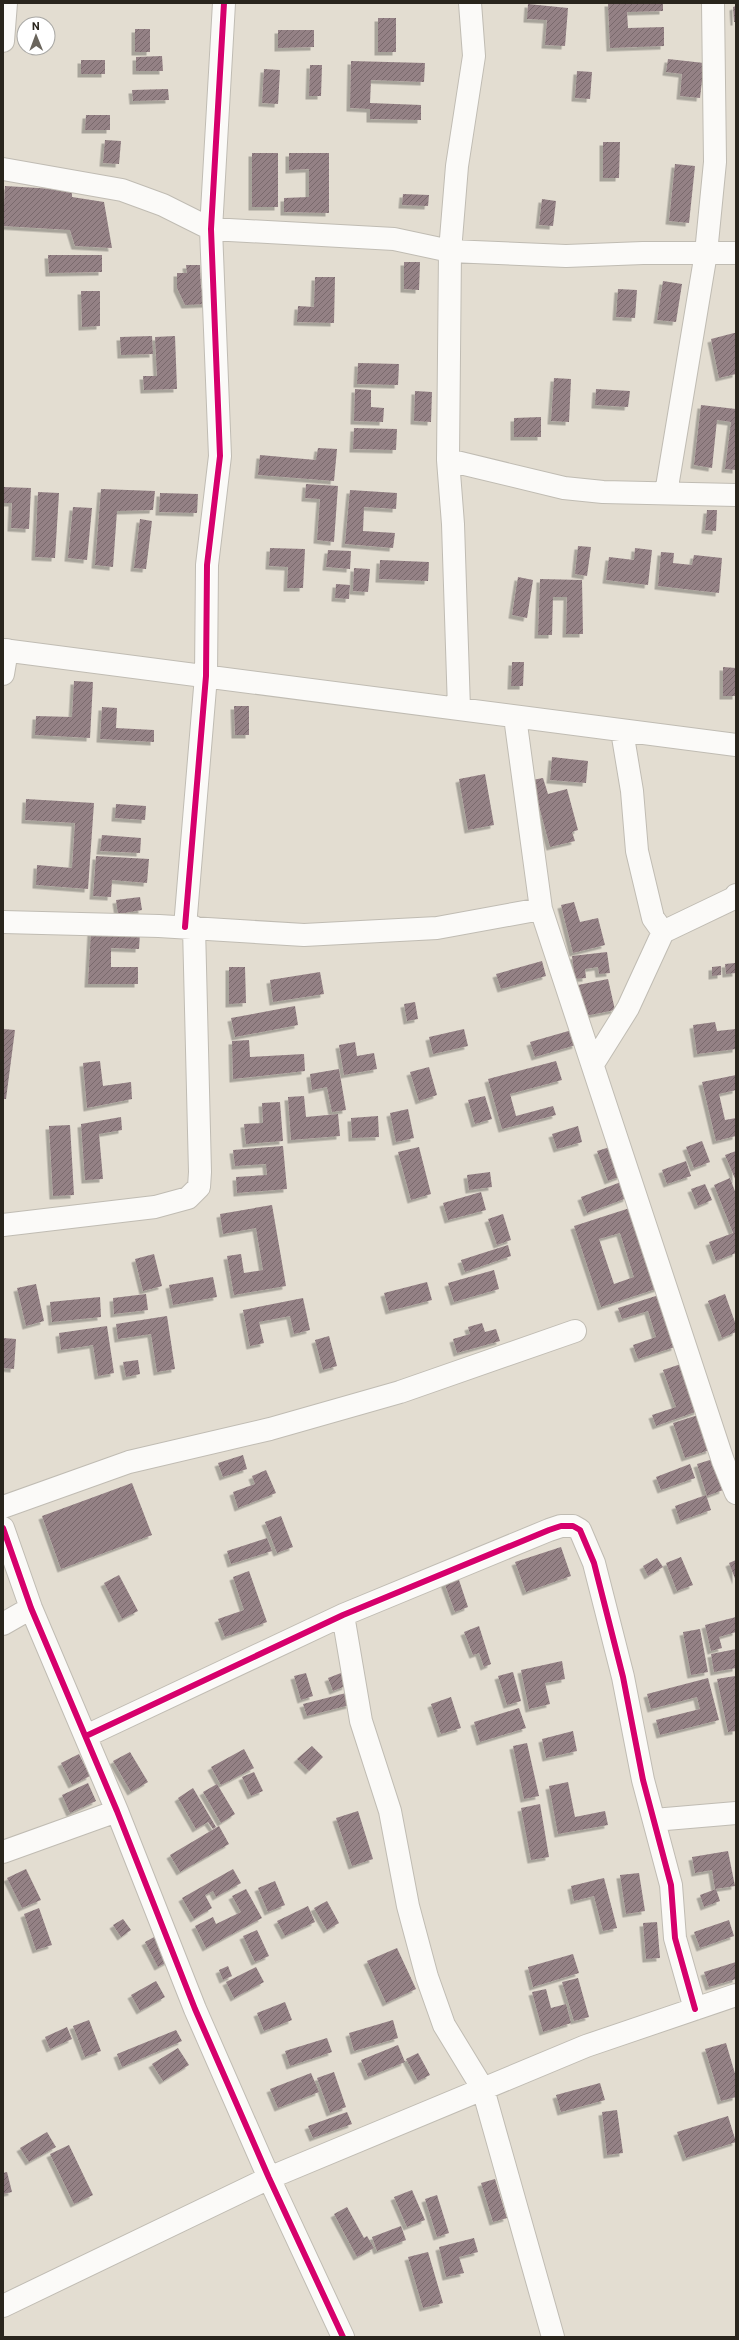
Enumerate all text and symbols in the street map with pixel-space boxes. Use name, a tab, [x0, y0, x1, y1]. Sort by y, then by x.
north arrow	[16, 16, 56, 56]
text: N	[32, 20, 40, 33]

